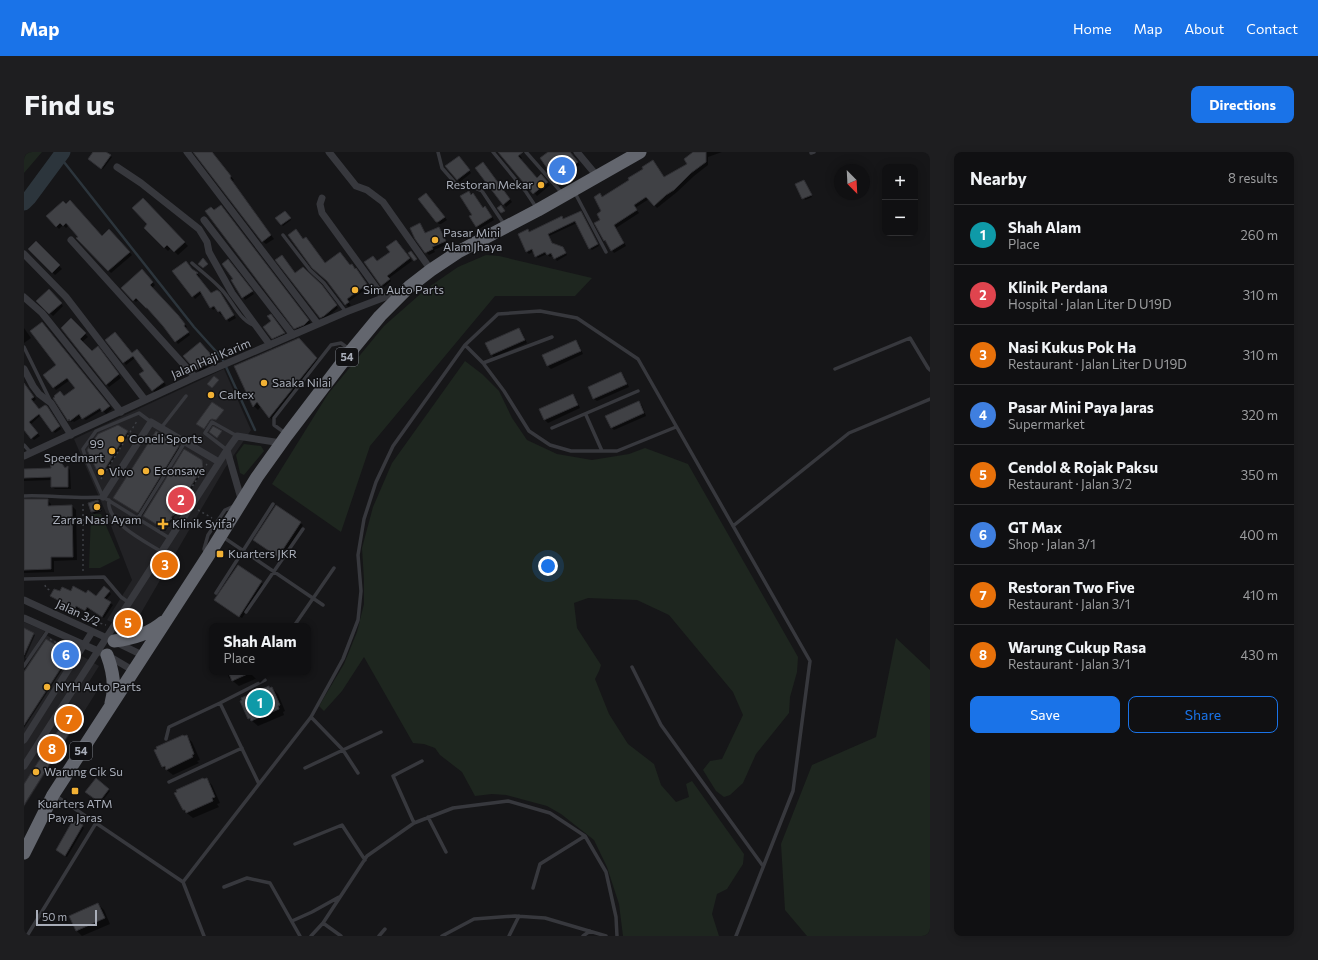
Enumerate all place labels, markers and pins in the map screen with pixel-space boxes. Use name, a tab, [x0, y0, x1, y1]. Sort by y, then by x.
pin: 4	[549, 155, 575, 185]
place label: Restoran Mekar	[446, 177, 533, 191]
marker: Restoran Mekar	[536, 180, 546, 190]
place label: Pasar Mini Alam Jhaya	[443, 225, 502, 254]
marker: Pasar Mini Alam Jhaya	[430, 235, 440, 245]
place label: Sim Auto Parts	[363, 282, 444, 296]
marker: Sim Auto Parts	[350, 285, 360, 295]
place label: Saaka Nilai	[272, 375, 331, 389]
marker: Saaka Nilai	[259, 378, 269, 388]
place label: Caltex	[219, 387, 255, 401]
marker: Caltex	[206, 390, 216, 400]
place label: Coneli Sports	[129, 431, 203, 445]
marker: Coneli Sports	[116, 434, 126, 444]
place label: 99 Speedmart	[44, 436, 104, 464]
marker: 99 Speedmart	[107, 446, 117, 456]
place label: Econsave	[154, 463, 205, 477]
place label: Vivo	[109, 464, 133, 478]
marker: Econsave	[141, 466, 151, 476]
marker: Vivo	[96, 467, 106, 477]
pin: 2	[168, 485, 194, 515]
marker: Zarra Nasi Ayam	[92, 502, 102, 512]
place label: Zarra Nasi Ayam	[52, 512, 142, 526]
place label: Klinik Syifa’	[172, 516, 235, 530]
marker: Klinik Syifa’	[157, 518, 169, 530]
place label: Kuarters JKR	[228, 546, 297, 561]
marker: Kuarters JKR	[215, 549, 225, 559]
pin: 3	[152, 550, 178, 580]
pin: 5	[115, 608, 141, 638]
pin: 6	[53, 640, 79, 670]
place label: NYH Auto Parts	[55, 679, 141, 693]
marker: NYH Auto Parts	[42, 682, 52, 692]
pin: 1	[247, 688, 273, 718]
pin: 7	[56, 704, 82, 734]
pin: 8	[39, 734, 65, 764]
place label: Warung Cik Su	[44, 764, 123, 778]
marker: Warung Cik Su	[31, 767, 41, 777]
marker: Kuarters ATM Paya Jaras	[70, 786, 80, 796]
place label: Kuarters ATM Paya Jaras	[37, 796, 113, 825]

